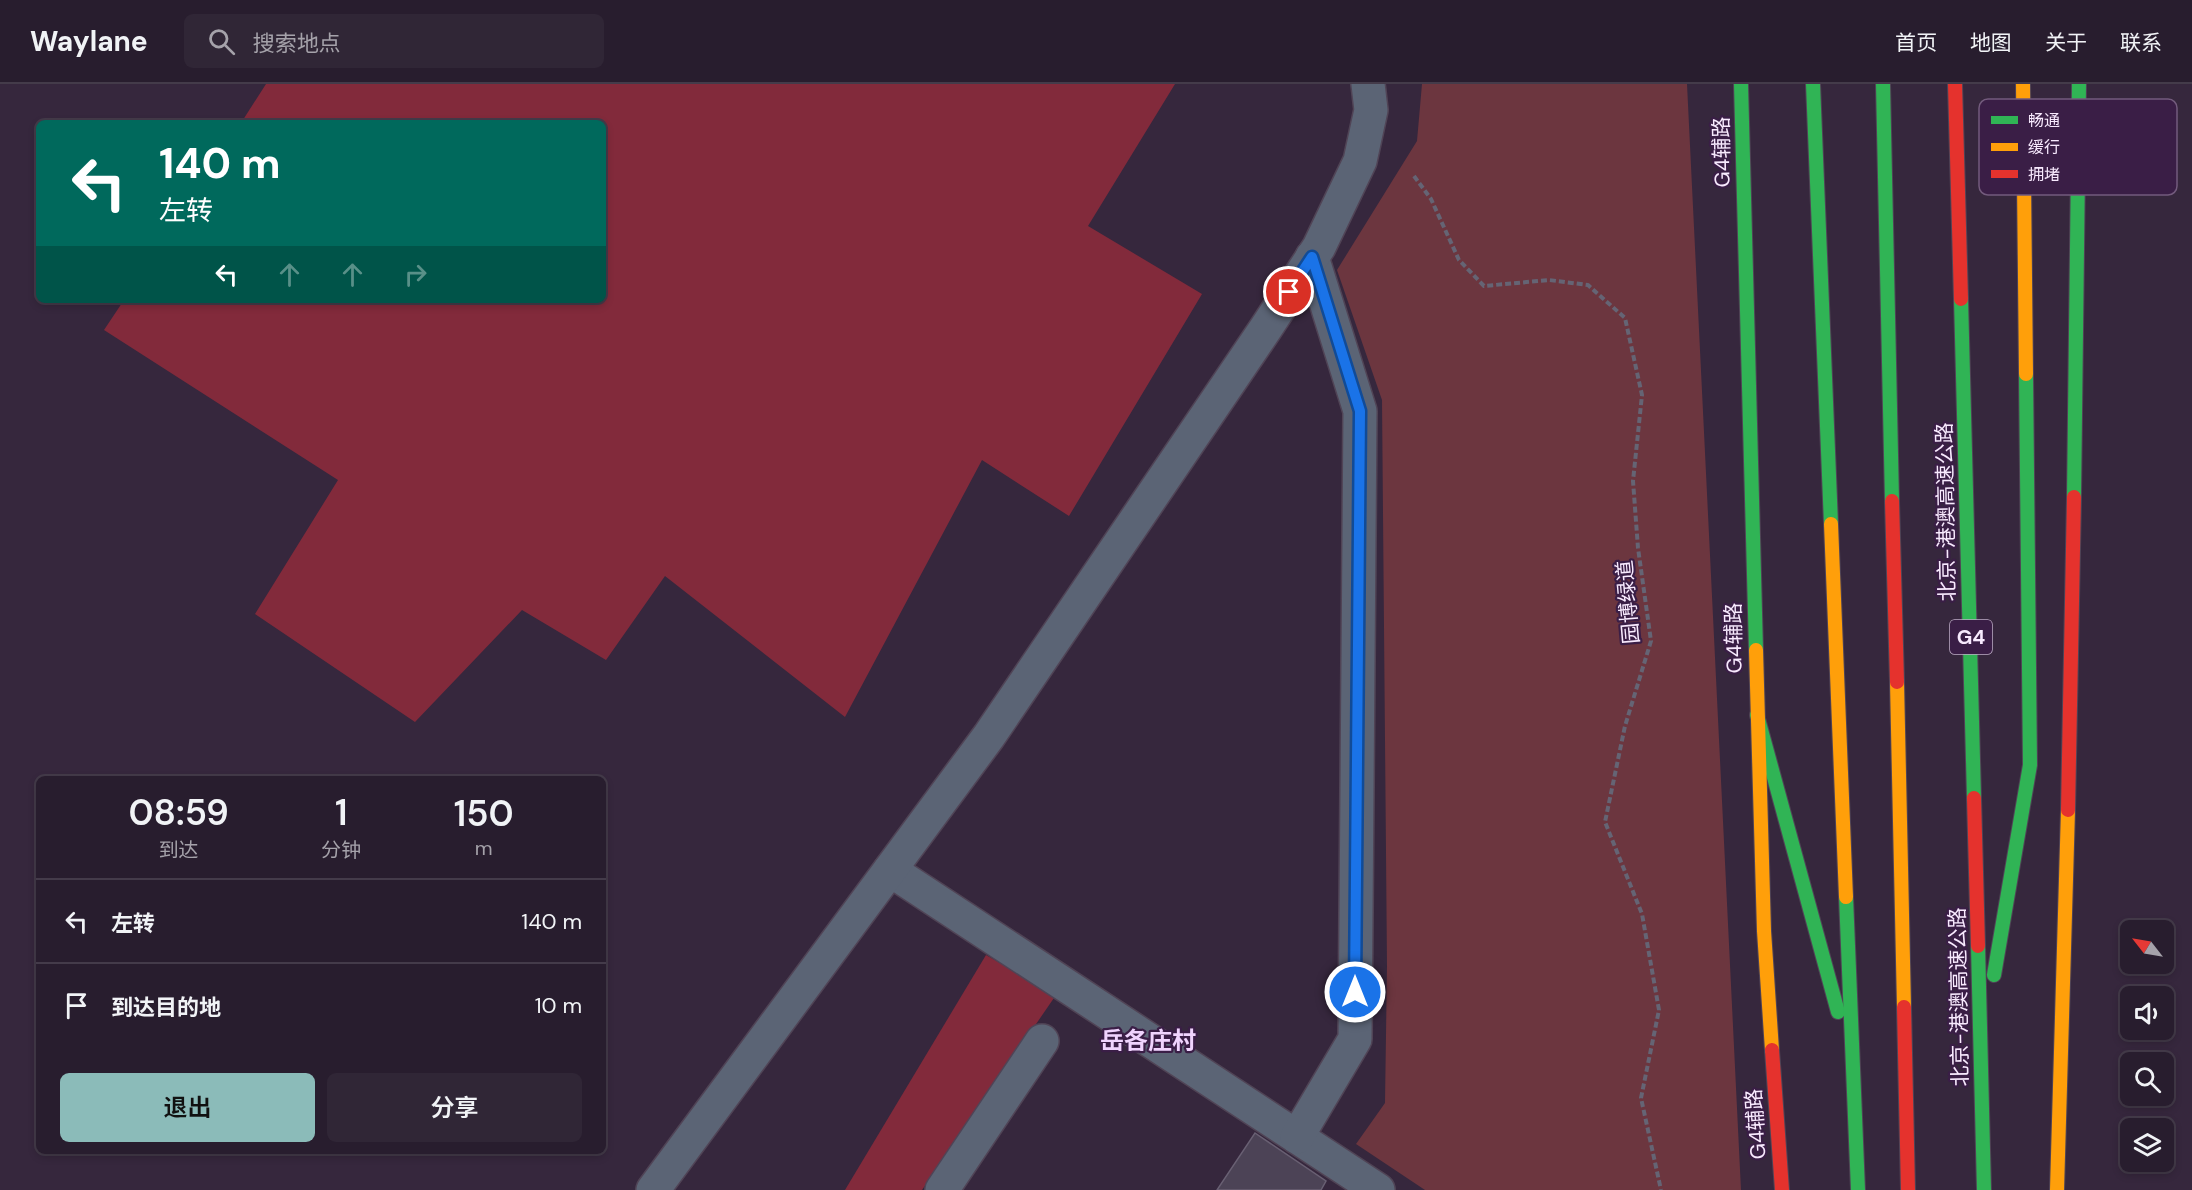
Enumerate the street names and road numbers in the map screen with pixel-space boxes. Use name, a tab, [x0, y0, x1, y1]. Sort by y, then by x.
street label: G4辅路	[1707, 116, 1737, 188]
street label: 北京-港澳高速公路	[1930, 422, 1962, 602]
street label: 园博绿道	[1610, 559, 1646, 645]
street label: G4辅路	[1719, 602, 1749, 674]
road number: G4	[1950, 620, 1992, 654]
street label: 北京-港澳高速公路	[1943, 907, 1975, 1087]
street label: G4辅路	[1740, 1088, 1772, 1160]

